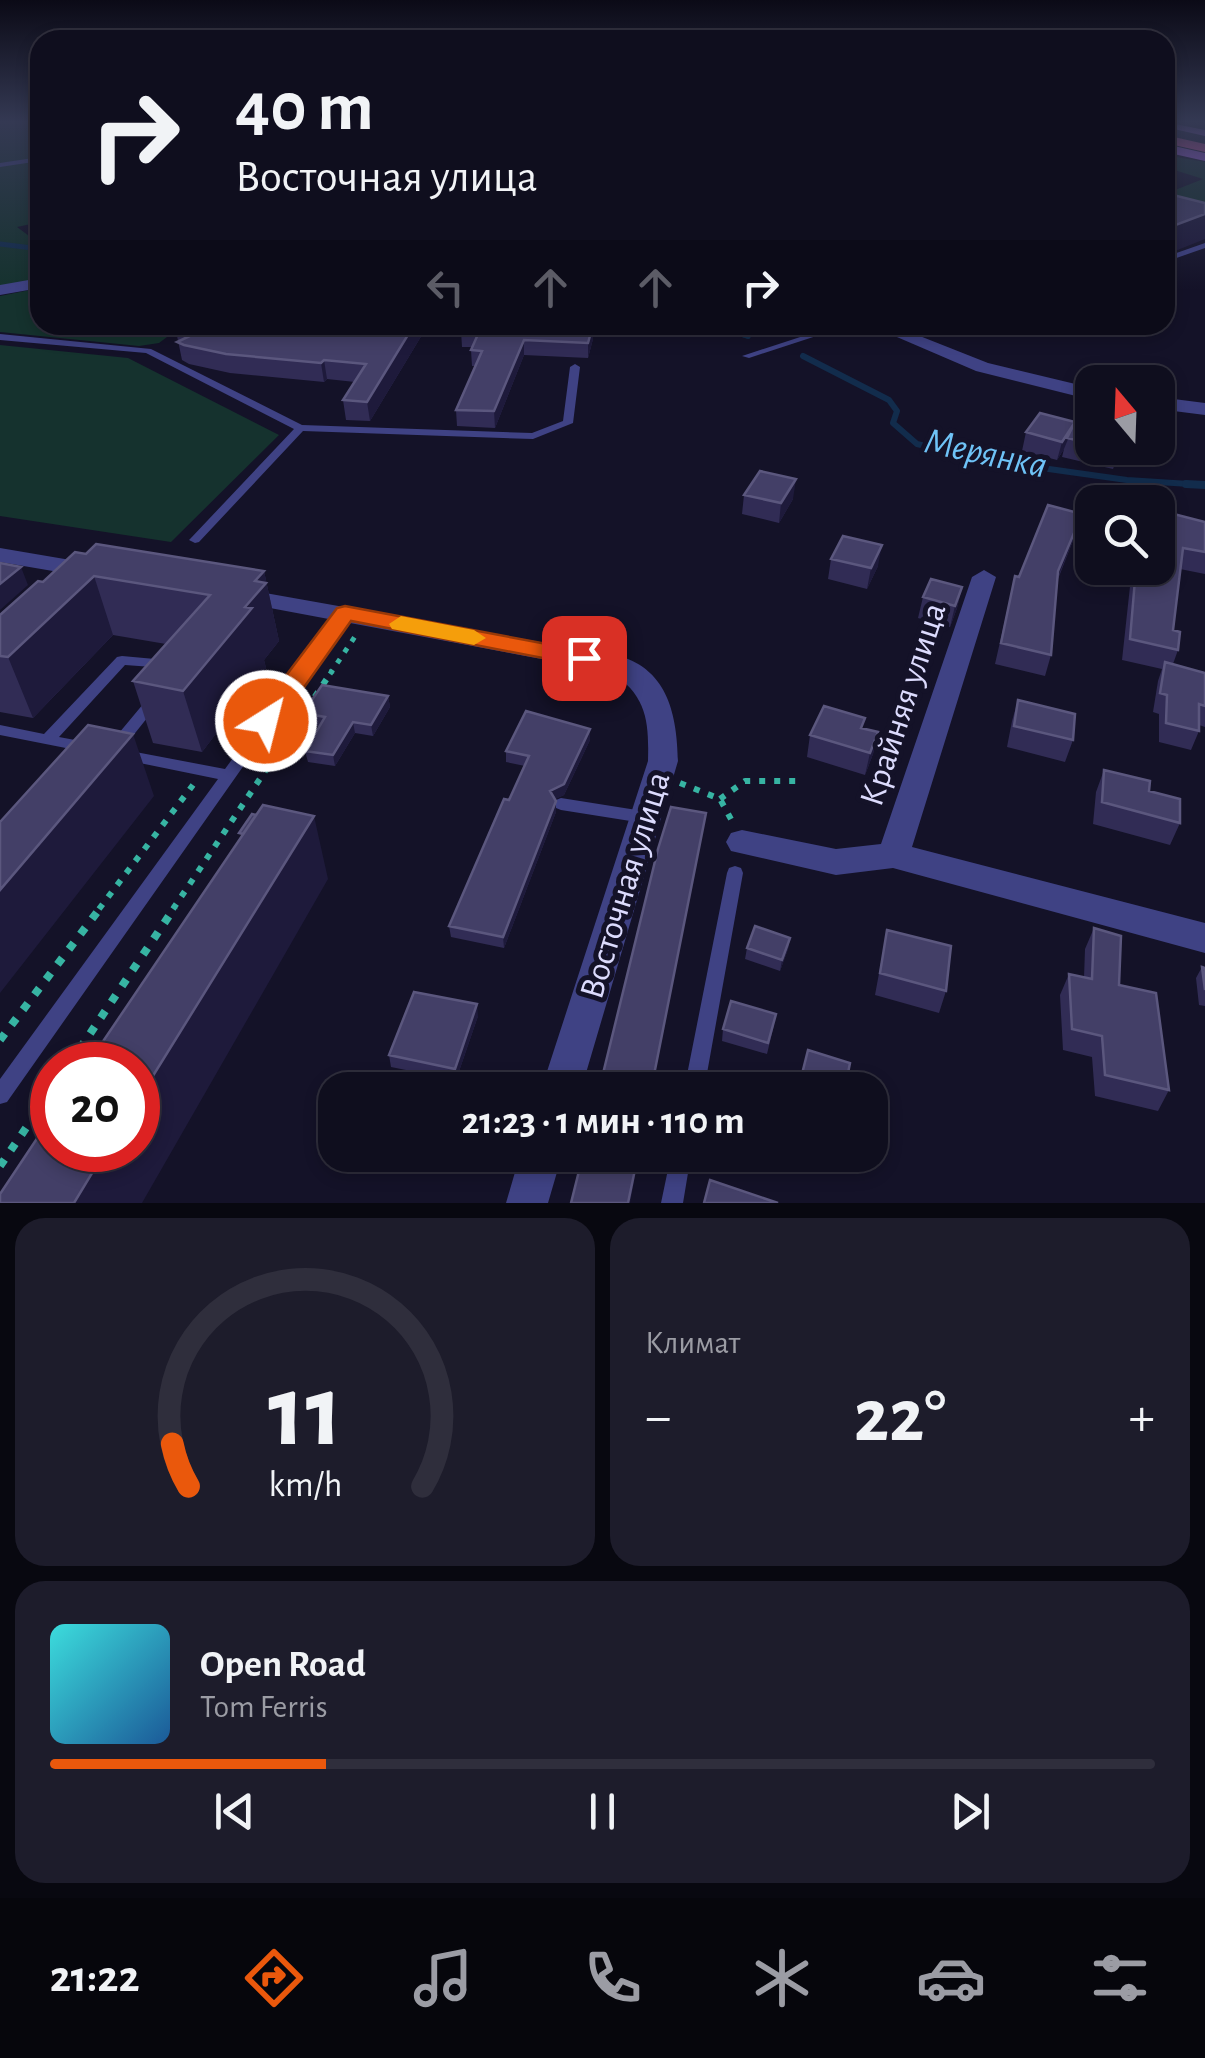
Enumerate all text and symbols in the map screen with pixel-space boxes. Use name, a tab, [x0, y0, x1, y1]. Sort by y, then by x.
icon: right	[70, 70, 200, 200]
text: 40 m	[235, 73, 374, 143]
text: Восточная улица	[235, 155, 538, 200]
icon: left	[418, 260, 473, 315]
icon: ahead	[523, 260, 578, 315]
icon: ahead	[628, 260, 683, 315]
icon: right	[733, 260, 788, 315]
north arrow	[1075, 365, 1175, 465]
map controls	[1075, 365, 1175, 585]
water label: Мерянка	[921, 422, 1050, 485]
button: search	[1075, 485, 1175, 585]
street label: Крайняя улица	[854, 599, 953, 810]
pin	[542, 616, 627, 701]
icon: arrive	[557, 631, 612, 686]
position arrow	[214, 669, 318, 773]
street label: Восточная улица	[574, 768, 677, 1003]
speed limit sign: 20	[30, 1042, 160, 1172]
text: 21:23 · 1 мин · 110 m	[461, 1103, 745, 1141]
text: Климат	[645, 1327, 740, 1359]
text: 11	[268, 1361, 342, 1465]
text: 22°	[854, 1380, 946, 1455]
text: −	[645, 1390, 671, 1445]
text: +	[1129, 1390, 1155, 1445]
text: km/h	[268, 1467, 342, 1503]
text: Open Road	[200, 1646, 366, 1684]
text: Tom Ferris	[200, 1691, 328, 1723]
icon: previous	[207, 1784, 262, 1839]
icon: pause	[575, 1784, 630, 1839]
icon: next	[943, 1784, 998, 1839]
icon: directions	[239, 1943, 309, 2013]
icon: music	[408, 1943, 478, 2013]
icon: phone	[578, 1943, 648, 2013]
icon: climate	[747, 1943, 817, 2013]
icon: car	[916, 1943, 986, 2013]
icon: filters	[1085, 1943, 1155, 2013]
text: 21:22	[50, 1955, 140, 2000]

